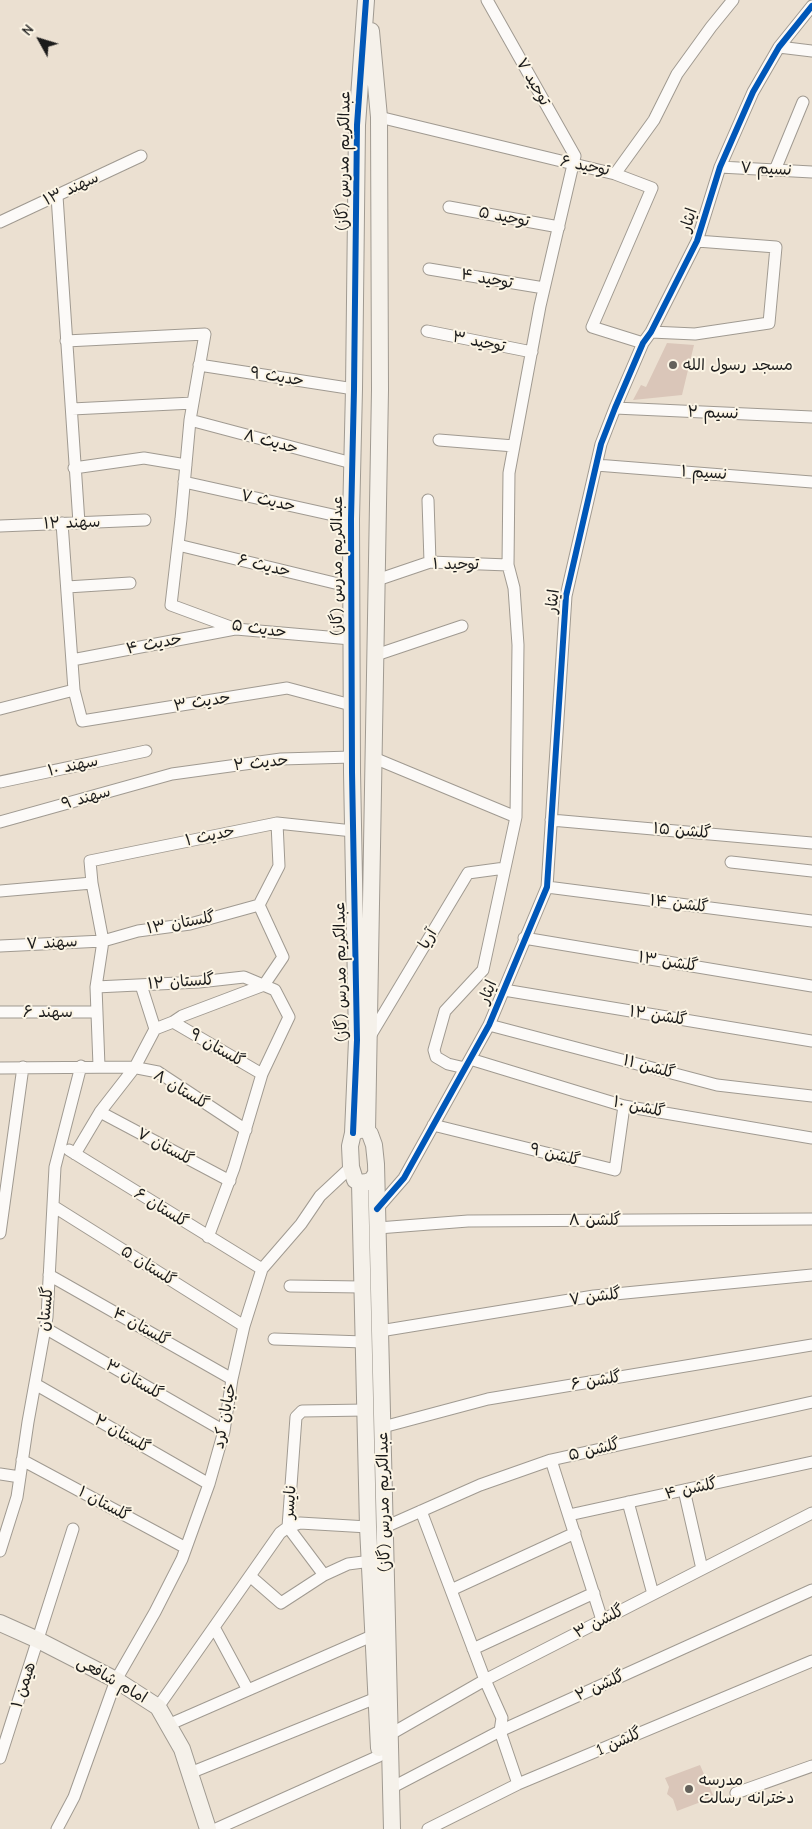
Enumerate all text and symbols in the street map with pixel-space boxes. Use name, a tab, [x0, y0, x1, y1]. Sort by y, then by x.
north arrow	[15, 15, 65, 65]
text: N	[18, 21, 37, 39]
street label: توحید ۷	[512, 55, 554, 109]
street label: عبدالکریم مدرس (گاز)	[333, 91, 355, 231]
street label: توحید ۶	[558, 152, 612, 180]
street label: نسیم ۷	[740, 158, 792, 180]
street label: سهند ۱۳	[40, 168, 102, 210]
street label: توحید ۵	[477, 203, 531, 231]
street label: ایثار	[676, 206, 702, 234]
street label: توحید ۴	[459, 265, 515, 293]
street label: توحید ۳	[451, 327, 507, 357]
place label: مسجد رسول الله	[683, 355, 793, 375]
marker: مسجد رسول الله	[667, 359, 679, 371]
street label: حدیث ۹	[249, 363, 305, 391]
street label: نسیم ۲	[687, 403, 739, 423]
street label: حدیث ۸	[242, 426, 300, 458]
street label: نسیم ۱	[680, 462, 728, 484]
street label: حدیث ۷	[239, 486, 297, 516]
street label: عبدالکریم مدرس (گاز)	[327, 496, 347, 636]
street label: سهند ۱۲	[43, 512, 101, 534]
street label: حدیث ۶	[236, 551, 292, 581]
street label: توحید ۱	[433, 554, 479, 574]
street label: ایثار	[542, 588, 564, 614]
street label: حدیث ۵	[230, 616, 288, 642]
street label: حدیث ۴	[125, 629, 183, 659]
street label: حدیث ۳	[172, 688, 232, 716]
street label: سهند ۱۰	[46, 751, 100, 781]
street label: حدیث ۲	[233, 751, 289, 775]
street label: سهند ۹	[59, 782, 113, 814]
street label: گلشن ۱۵	[652, 819, 712, 843]
street label: حدیث ۱	[184, 821, 236, 851]
street label: گلشن ۱۴	[649, 891, 709, 917]
street label: عبدالکریم مدرس (گاز)	[330, 902, 352, 1042]
street label: گلستان ۱۳	[145, 908, 217, 938]
street label: آریا	[415, 925, 441, 953]
street label: سهند ۷	[26, 932, 78, 954]
street label: گلشن ۱۳	[637, 948, 699, 976]
street label: گلستان ۱۲	[147, 970, 215, 994]
street label: ایثار	[475, 977, 501, 1007]
street label: سهند ۶	[23, 1002, 73, 1022]
street label: گلشن ۱۲	[628, 1002, 688, 1030]
street label: گلستان ۹	[186, 1025, 248, 1071]
street label: گلشن ۱۱	[621, 1051, 677, 1083]
street label: گلستان ۸	[150, 1066, 212, 1114]
street label: گلشن ۱۰	[612, 1092, 666, 1122]
street label: گلستان ۷	[133, 1124, 197, 1170]
street label: گلشن ۹	[528, 1139, 582, 1171]
street label: گلستان ۶	[131, 1184, 191, 1232]
street label: گلشن ۸	[569, 1210, 621, 1230]
street label: گلستان ۵	[117, 1242, 179, 1290]
street label: گلشن ۷	[568, 1284, 622, 1310]
street label: گلستان	[34, 1286, 58, 1332]
street label: گلستان ۴	[109, 1304, 173, 1350]
street label: گلستان ۳	[102, 1356, 166, 1404]
street label: گلشن ۶	[569, 1368, 623, 1394]
street label: خیابان کرد	[209, 1382, 241, 1450]
street label: گلستان ۲	[91, 1410, 153, 1458]
street label: عبدالکریم مدرس (گاز)	[373, 1432, 395, 1572]
street label: گلشن ۵	[566, 1435, 622, 1465]
street label: گلشن ۴	[663, 1474, 719, 1504]
street label: گلستان ۱	[75, 1482, 133, 1526]
street label: نایسر	[279, 1485, 301, 1519]
street label: گلشن ۳	[570, 1601, 628, 1643]
street label: امام شافعی	[74, 1652, 150, 1708]
street label: هیمن ۱	[8, 1660, 40, 1710]
street label: گلشن ۲	[572, 1667, 628, 1705]
street label: گلشن 1	[593, 1724, 645, 1760]
place label: مدرسه دخترانه رسالت	[699, 1770, 794, 1808]
marker: مدرسه دخترانه رسالت	[683, 1783, 695, 1795]

